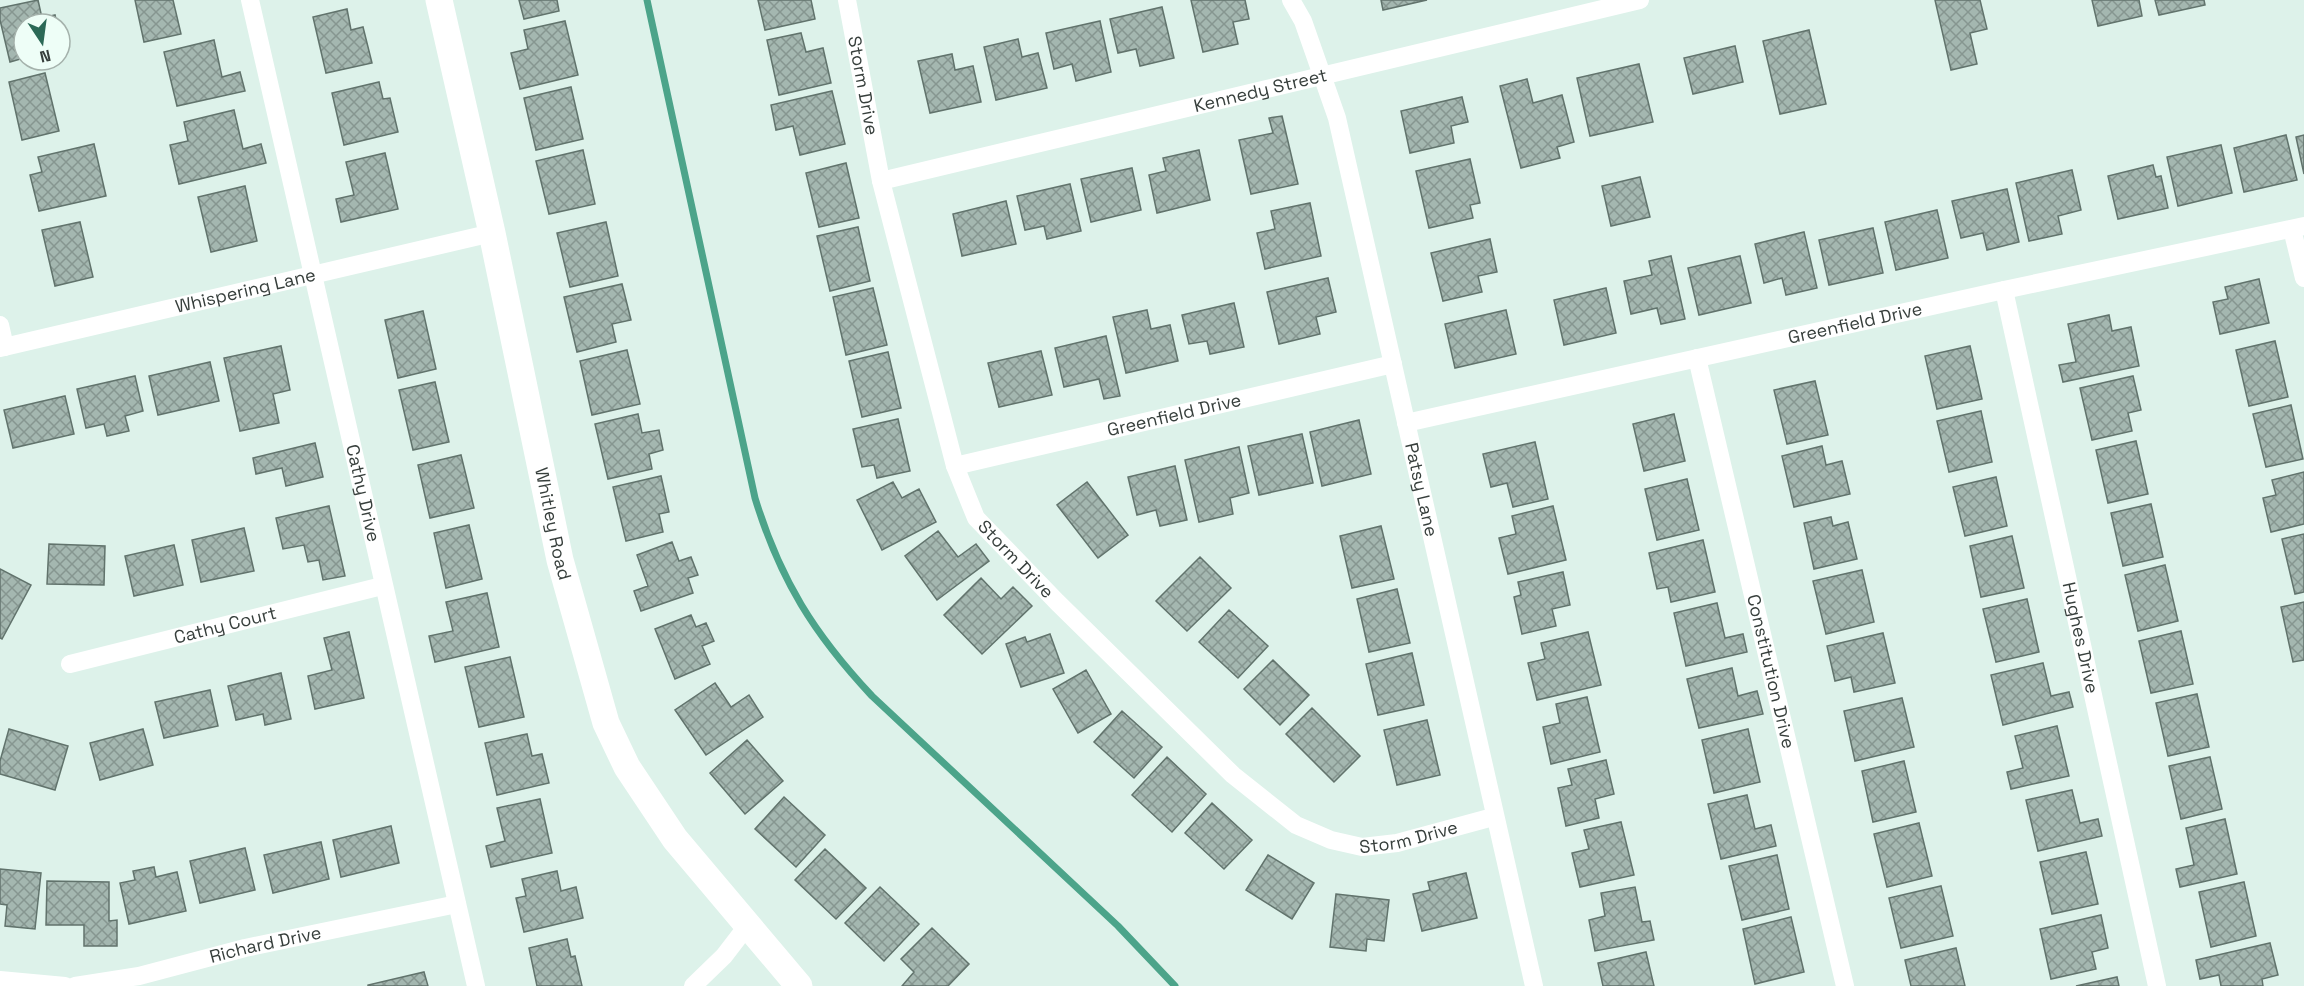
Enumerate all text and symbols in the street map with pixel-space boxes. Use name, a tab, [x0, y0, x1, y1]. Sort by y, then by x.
north arrow	[12, 12, 72, 72]
street label: Storm Drive	[843, 34, 884, 137]
text: N	[38, 45, 53, 68]
street label: Kennedy Street	[1191, 63, 1329, 117]
street label: Whispering Lane	[173, 263, 318, 318]
street label: Greenfield Drive	[1786, 297, 1924, 349]
street label: Greenfield Drive	[1105, 388, 1243, 441]
street label: Patsy Lane	[1400, 440, 1444, 539]
street label: Cathy Drive	[341, 442, 386, 544]
street label: Whitley Road	[530, 465, 577, 582]
street label: Storm Drive	[973, 515, 1059, 603]
street label: Hughes Drive	[2058, 580, 2104, 695]
street label: Constitution Drive	[1742, 592, 1801, 751]
street label: Cathy Court	[171, 601, 279, 649]
street label: Storm Drive	[1358, 815, 1460, 858]
street label: Richard Drive	[207, 921, 323, 968]

